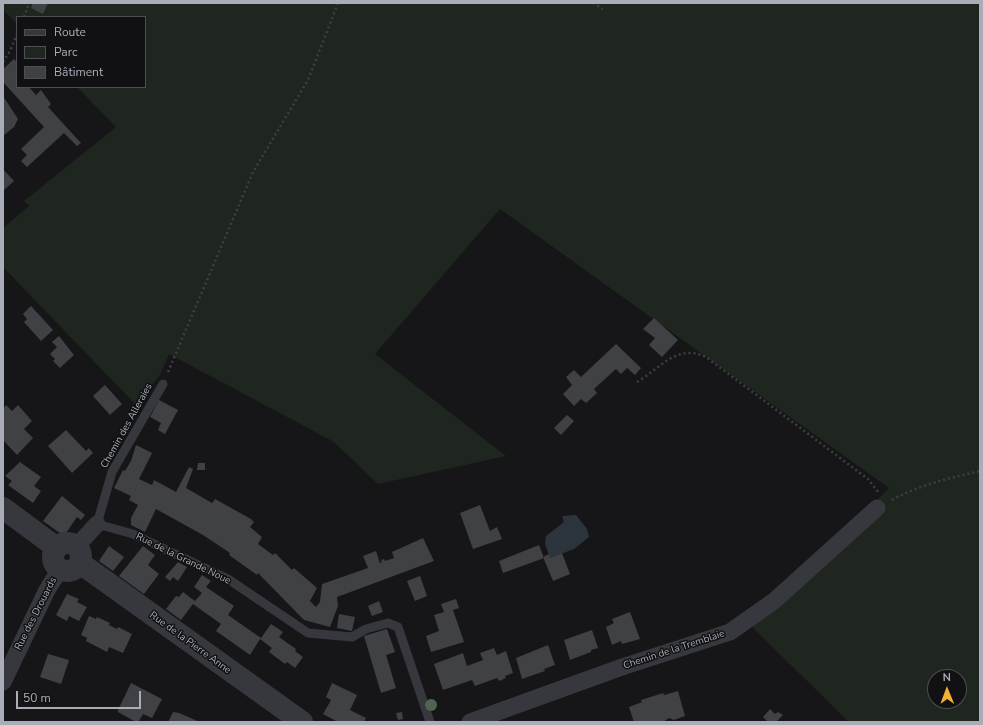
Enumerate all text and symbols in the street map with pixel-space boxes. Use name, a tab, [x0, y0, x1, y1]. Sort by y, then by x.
legend	[16, 16, 146, 88]
text: Route	[54, 24, 86, 40]
text: Parc	[54, 44, 77, 60]
text: Bâtiment	[54, 64, 103, 80]
street label: Chemin des Alleraies	[99, 381, 155, 471]
street label: Rue de la Grande Noue	[134, 531, 232, 587]
street label: Rue des Drouards	[12, 576, 60, 652]
street label: Rue de la Pierre Anne	[147, 609, 233, 677]
street label: Chemin de la Tremblaie	[622, 628, 726, 672]
north arrow	[927, 669, 967, 709]
text: N	[943, 670, 951, 685]
scale bar	[18, 683, 143, 709]
text: 50 m	[23, 690, 51, 706]

